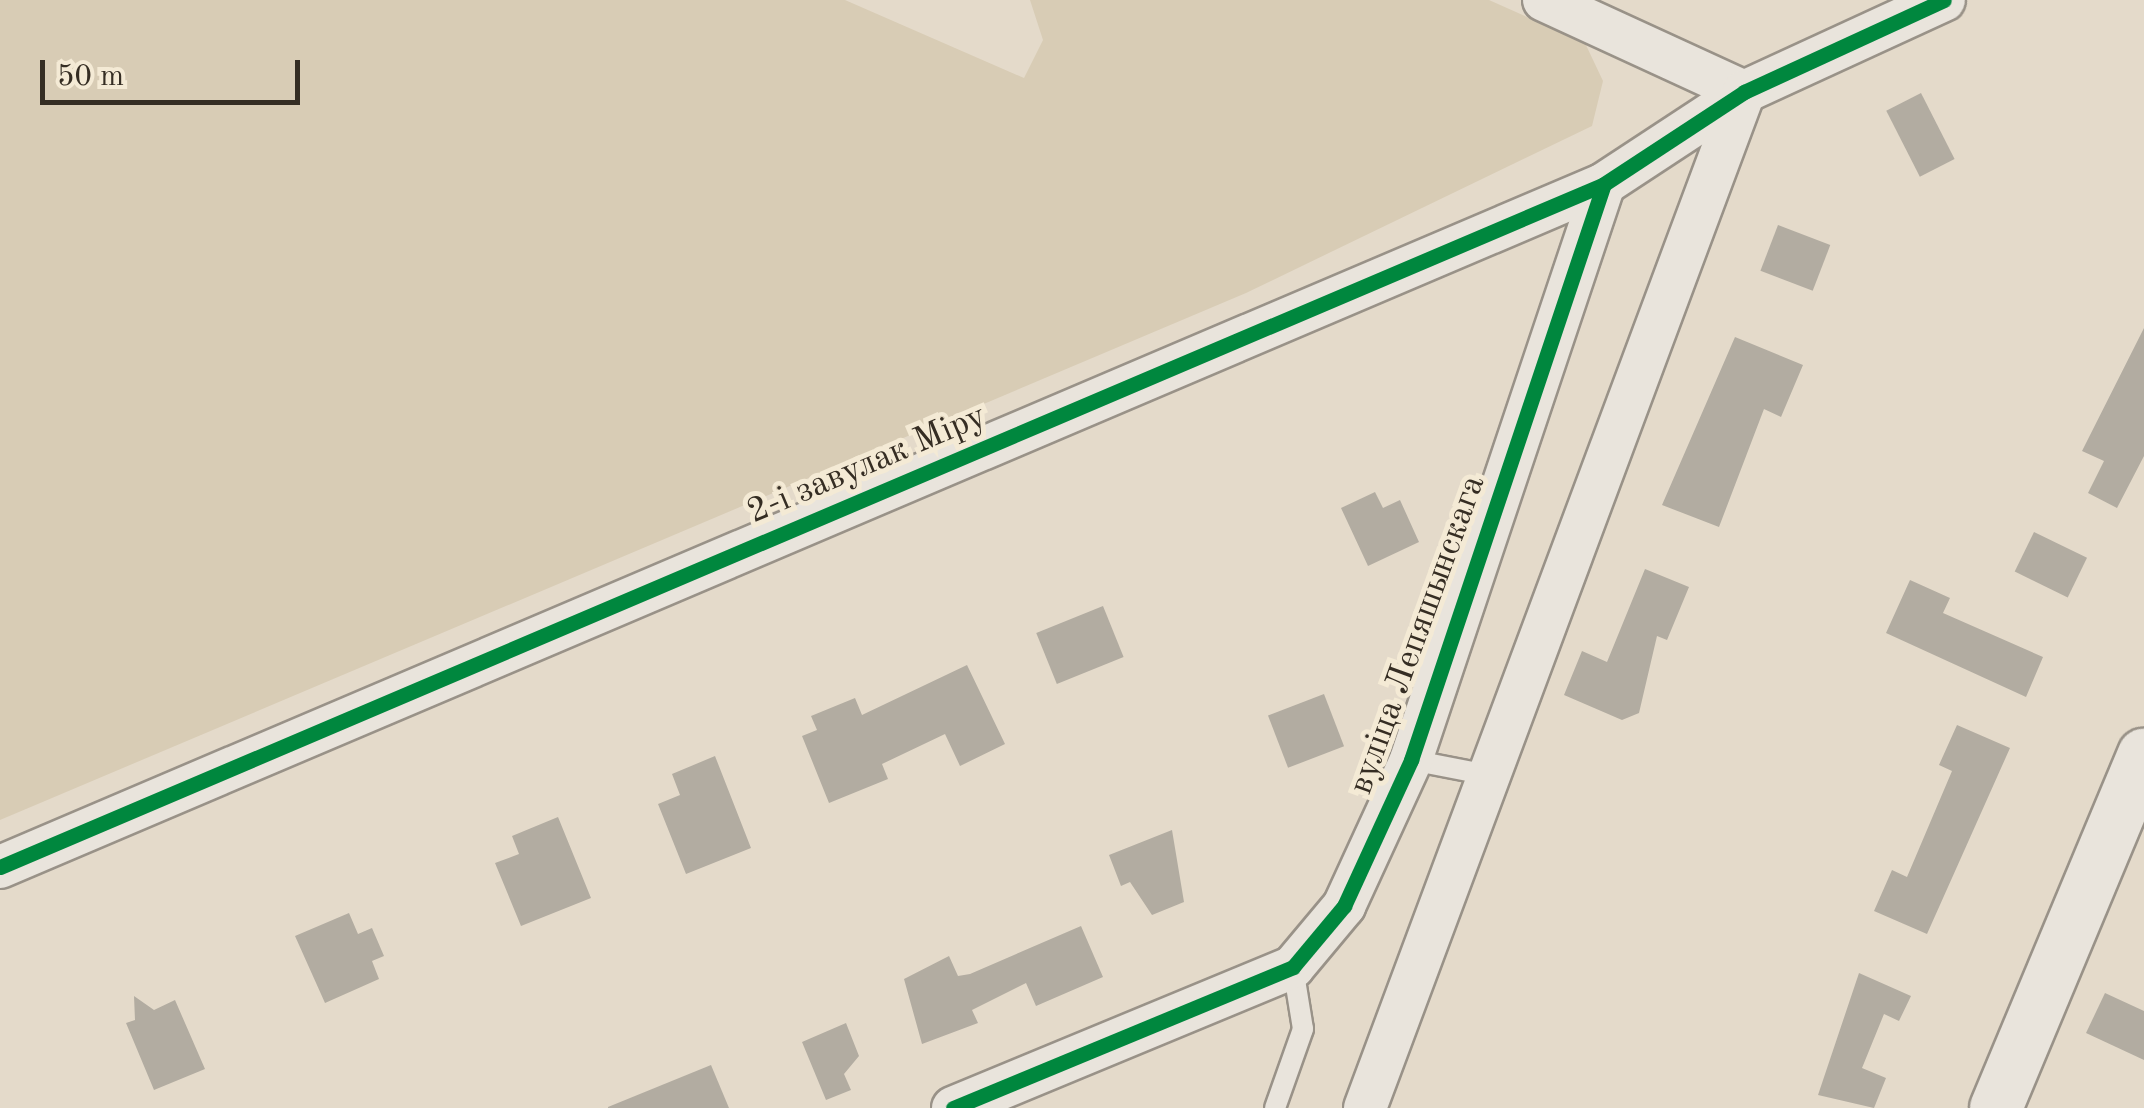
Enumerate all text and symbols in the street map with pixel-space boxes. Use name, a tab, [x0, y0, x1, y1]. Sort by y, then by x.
scale bar	[45, 40, 305, 102]
text: 50 m	[57, 62, 124, 92]
street label: 2-і завулак Міру	[741, 396, 993, 534]
street label: вуліца Лепяшынскага	[1341, 470, 1495, 800]

